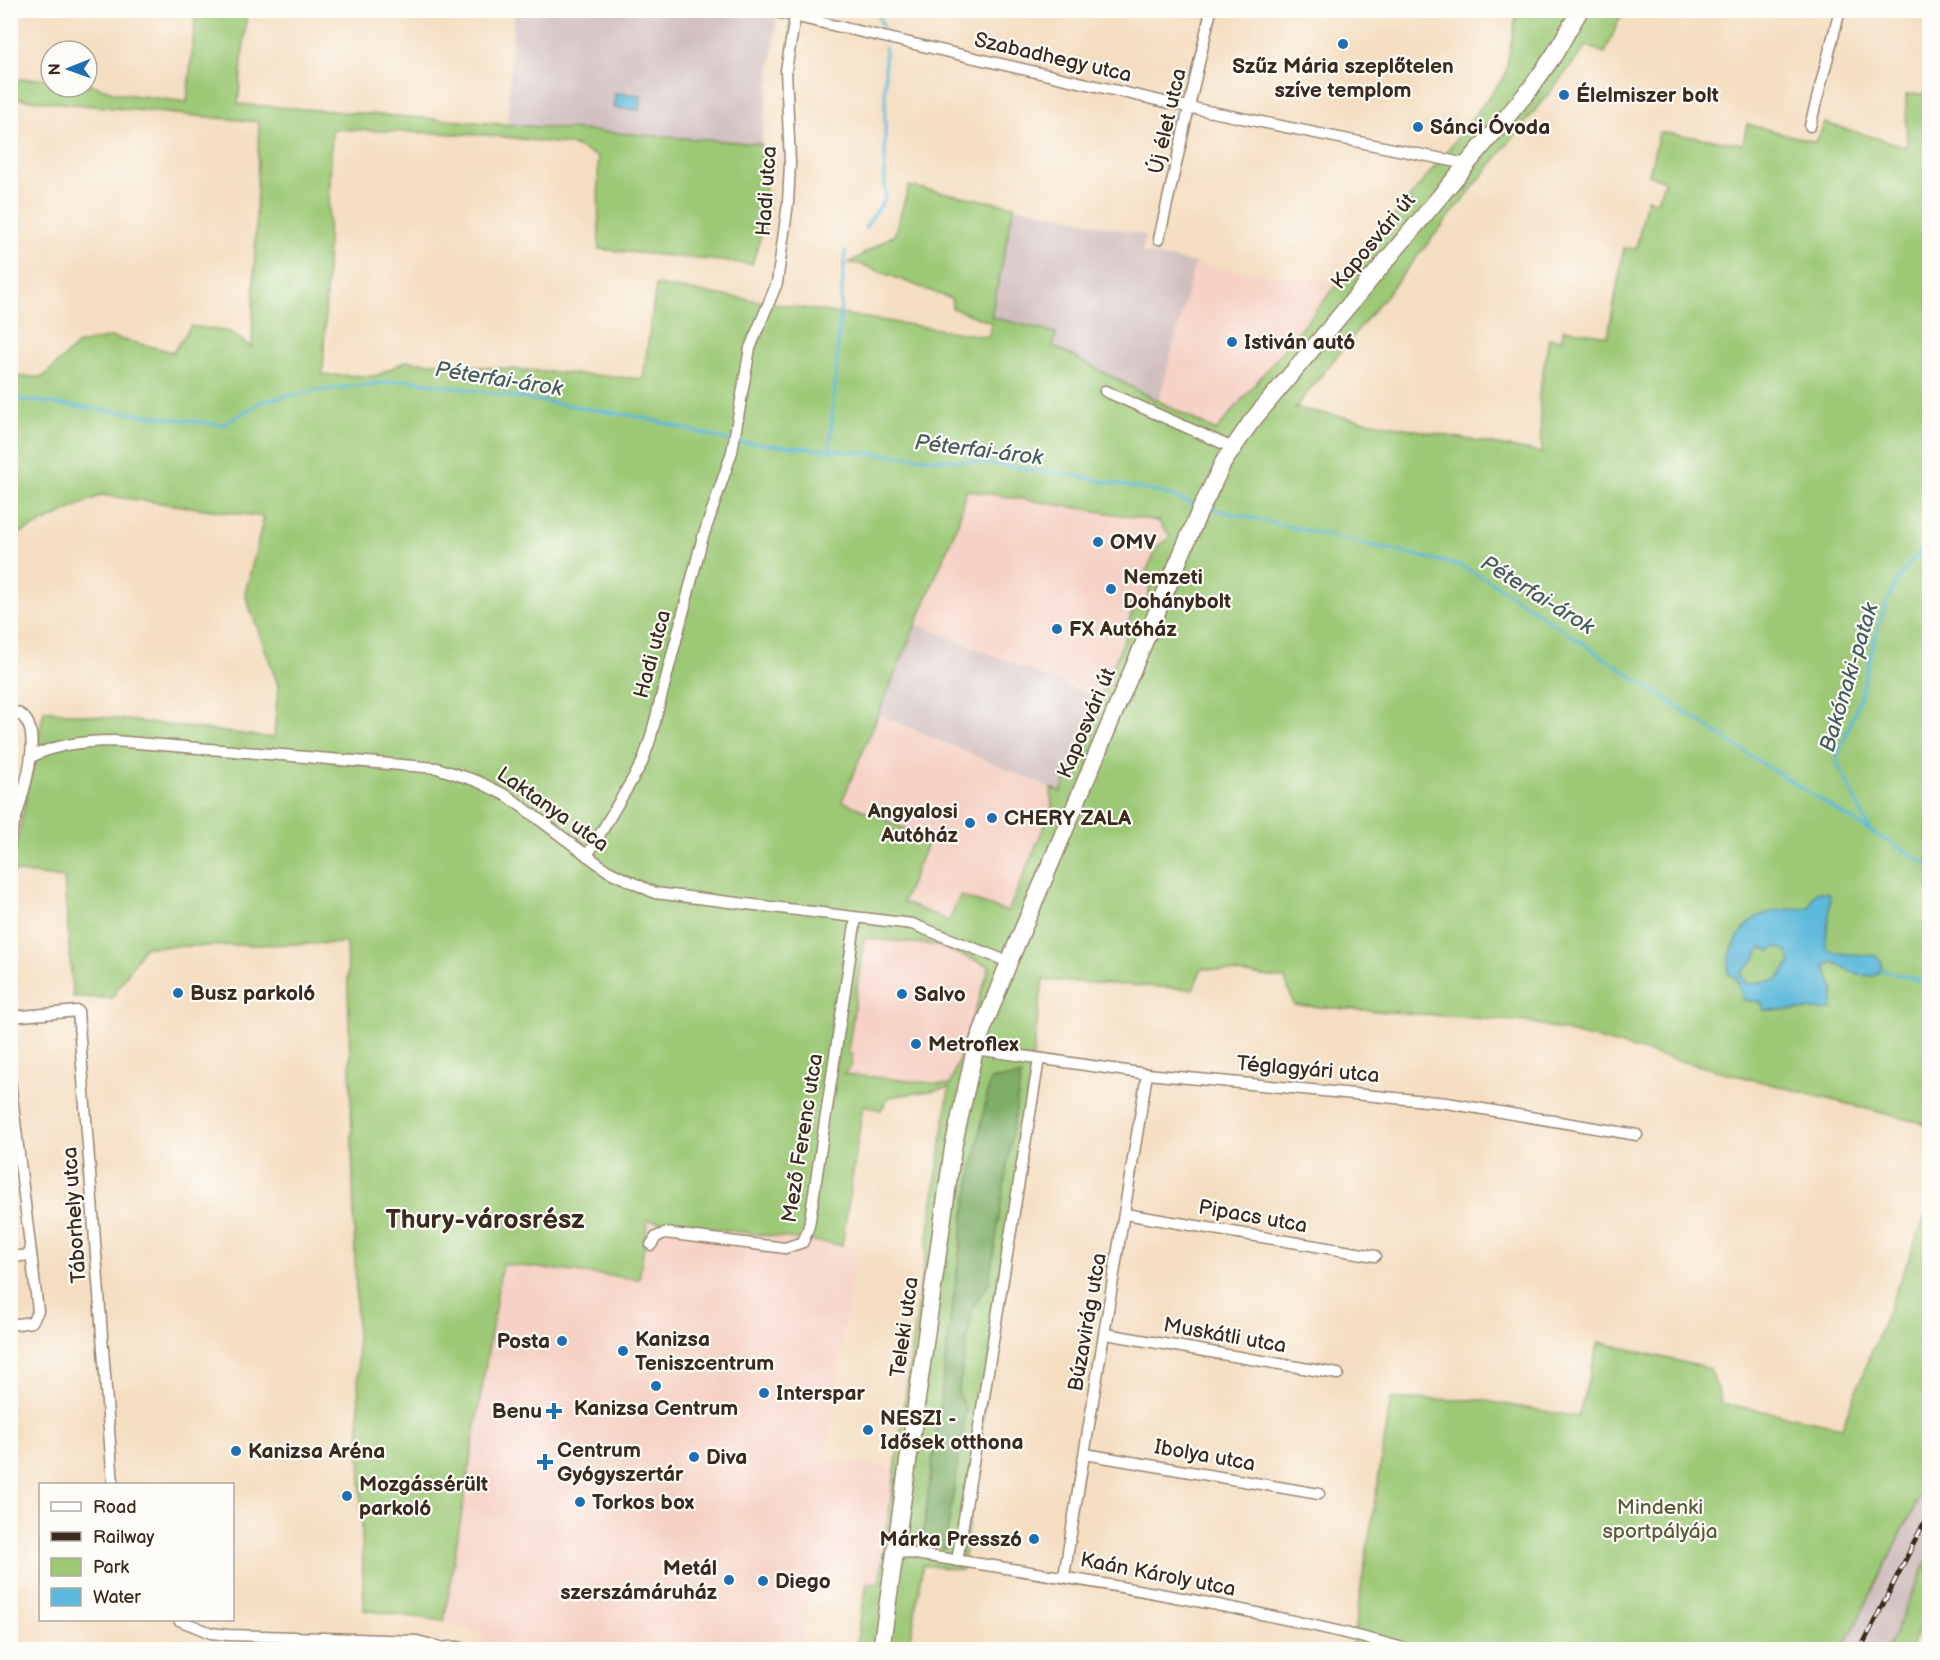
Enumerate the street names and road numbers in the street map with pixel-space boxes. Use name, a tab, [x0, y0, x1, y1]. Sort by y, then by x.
street label: Szabadhegy utca	[972, 27, 1134, 88]
street label: Új élet utca	[1143, 66, 1192, 176]
street label: Hadi utca	[751, 145, 782, 237]
street label: Kaposvári út	[1326, 188, 1421, 294]
street label: Hadi utca	[629, 607, 676, 701]
street label: Kaposvári út	[1052, 664, 1121, 782]
street label: Laktanya utca	[492, 762, 613, 857]
street label: Téglagyári utca	[1236, 1051, 1380, 1088]
street label: Mező Ferenc utca	[777, 1052, 828, 1224]
street label: Táborhely utca	[57, 1146, 92, 1284]
street label: Pipacs utca	[1197, 1195, 1309, 1238]
street label: Búzavirág utca	[1063, 1251, 1112, 1393]
street label: Teleki utca	[885, 1275, 924, 1379]
street label: Muskátli utca	[1162, 1312, 1288, 1359]
street label: Ibolya utca	[1153, 1434, 1257, 1477]
street label: Kaán Károly utca	[1078, 1547, 1238, 1602]

